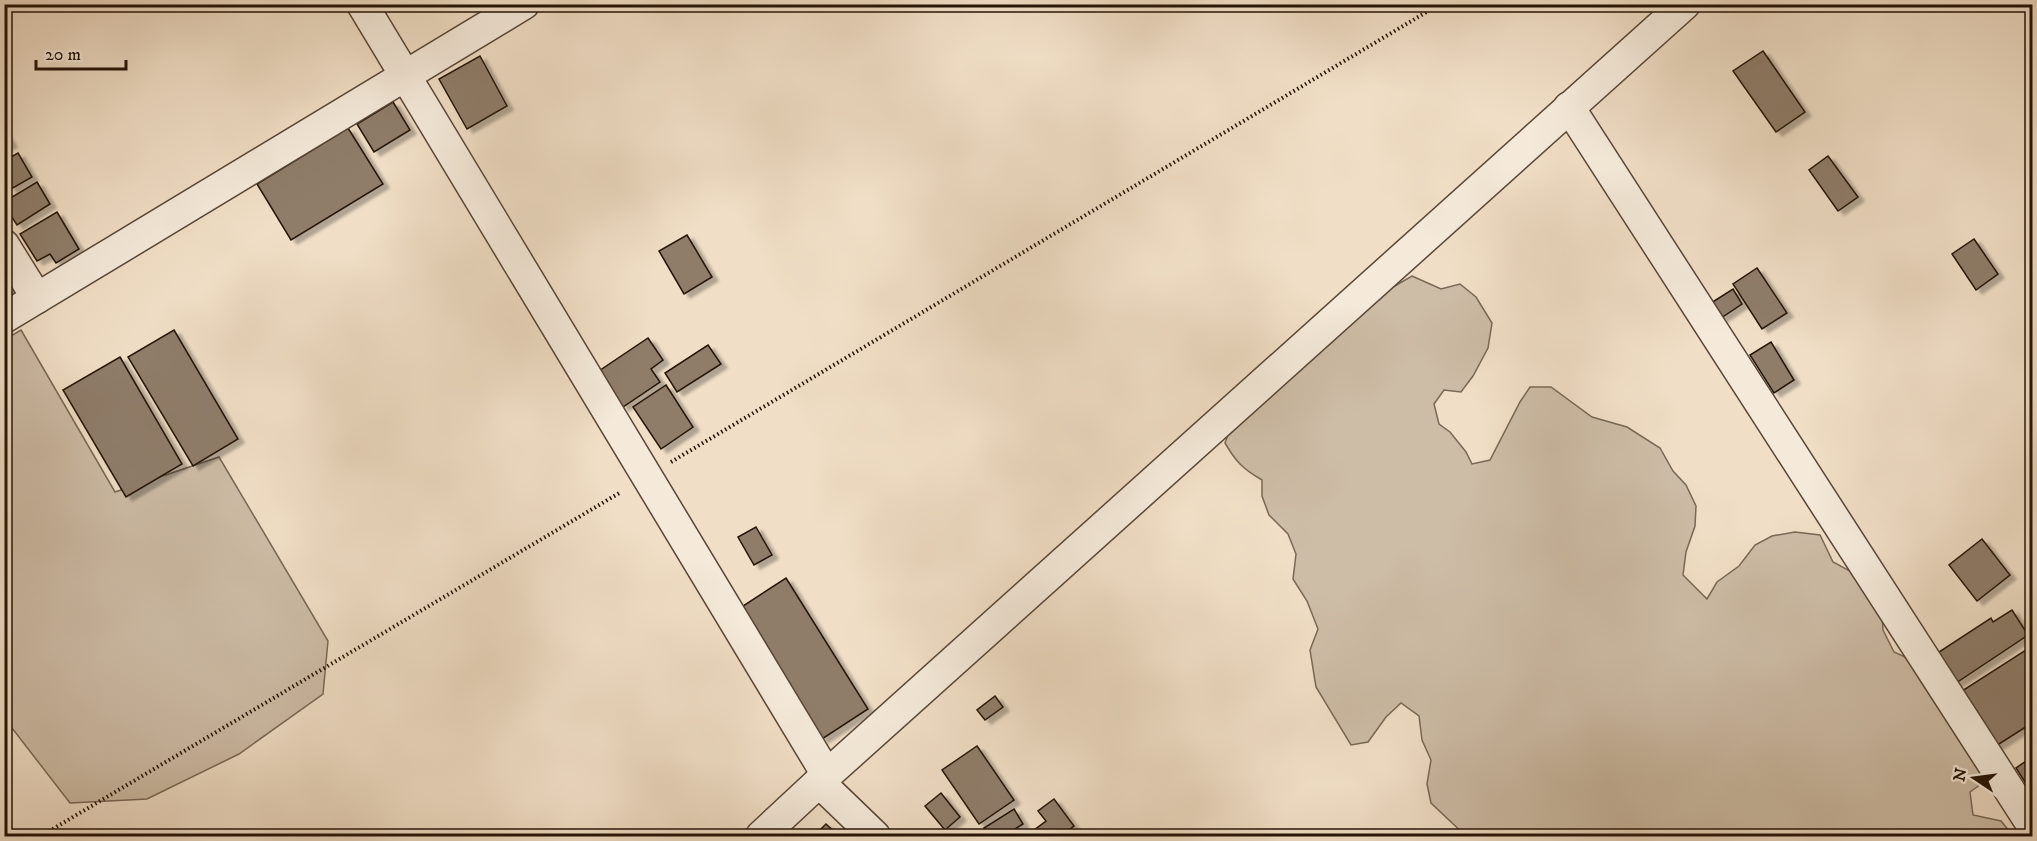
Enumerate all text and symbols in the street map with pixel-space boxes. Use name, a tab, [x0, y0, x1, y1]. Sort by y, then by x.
scale bar	[36, 33, 126, 71]
text: 20 m	[45, 44, 81, 66]
north arrow	[1944, 748, 2004, 808]
text: N	[1949, 766, 1972, 784]

